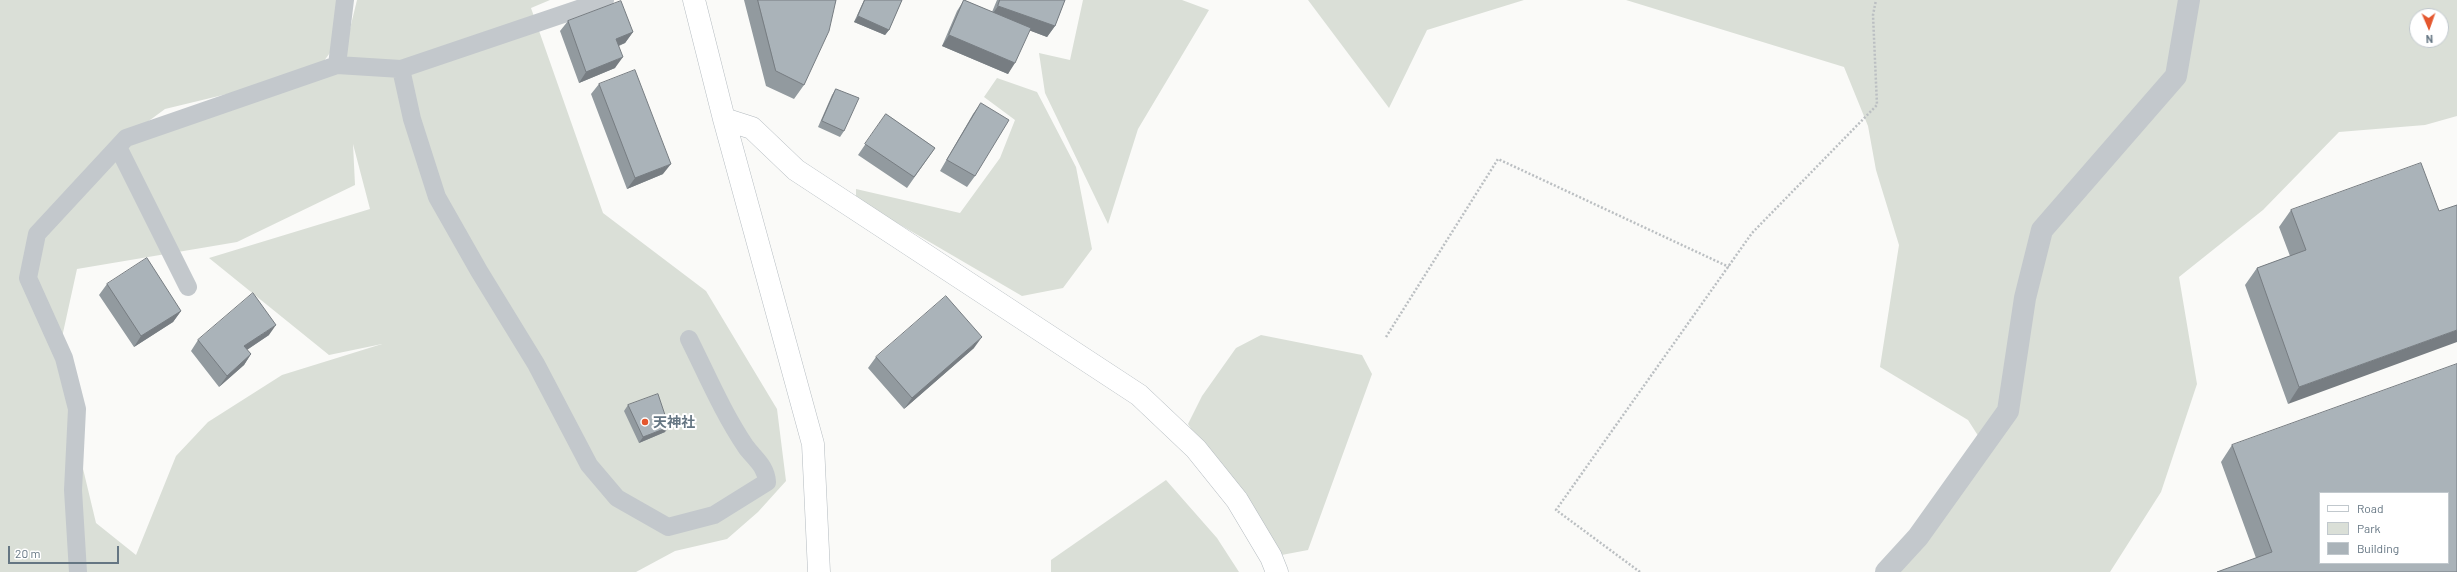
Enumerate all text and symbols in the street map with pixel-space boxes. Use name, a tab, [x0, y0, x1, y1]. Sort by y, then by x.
north arrow	[2409, 8, 2449, 48]
text: N	[2426, 33, 2433, 46]
place label: 天神社	[653, 414, 695, 430]
marker: 天神社	[640, 417, 650, 427]
legend	[2319, 492, 2449, 564]
text: Road	[2357, 501, 2384, 515]
text: Park	[2357, 521, 2381, 535]
scale bar	[10, 538, 121, 564]
text: Building	[2357, 541, 2399, 555]
text: 20 m	[15, 546, 41, 560]

